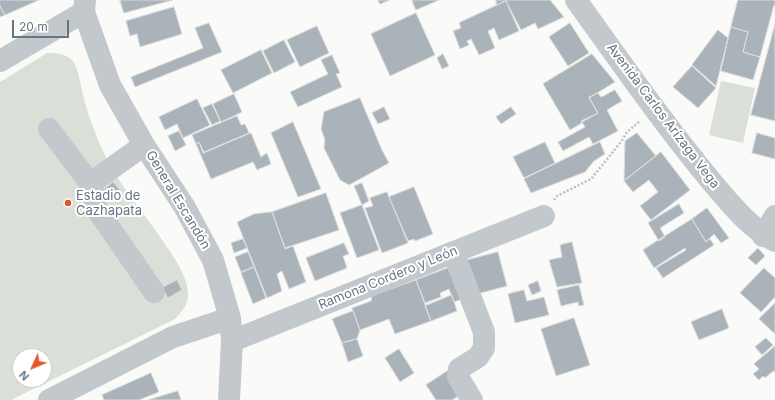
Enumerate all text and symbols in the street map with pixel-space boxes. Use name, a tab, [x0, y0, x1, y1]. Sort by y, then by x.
scale bar	[14, 12, 71, 38]
text: 20 m	[19, 19, 48, 34]
street label: Avenida Carlos Arízaga Vega	[603, 40, 723, 192]
street label: General Escandón	[142, 148, 214, 252]
place label: Estadio de Cazhapata	[76, 188, 142, 219]
marker: Estadio de Cazhapata	[63, 198, 73, 208]
street label: Ramona Cordero y León	[316, 243, 460, 313]
north arrow	[12, 348, 52, 388]
text: N	[16, 368, 32, 384]

